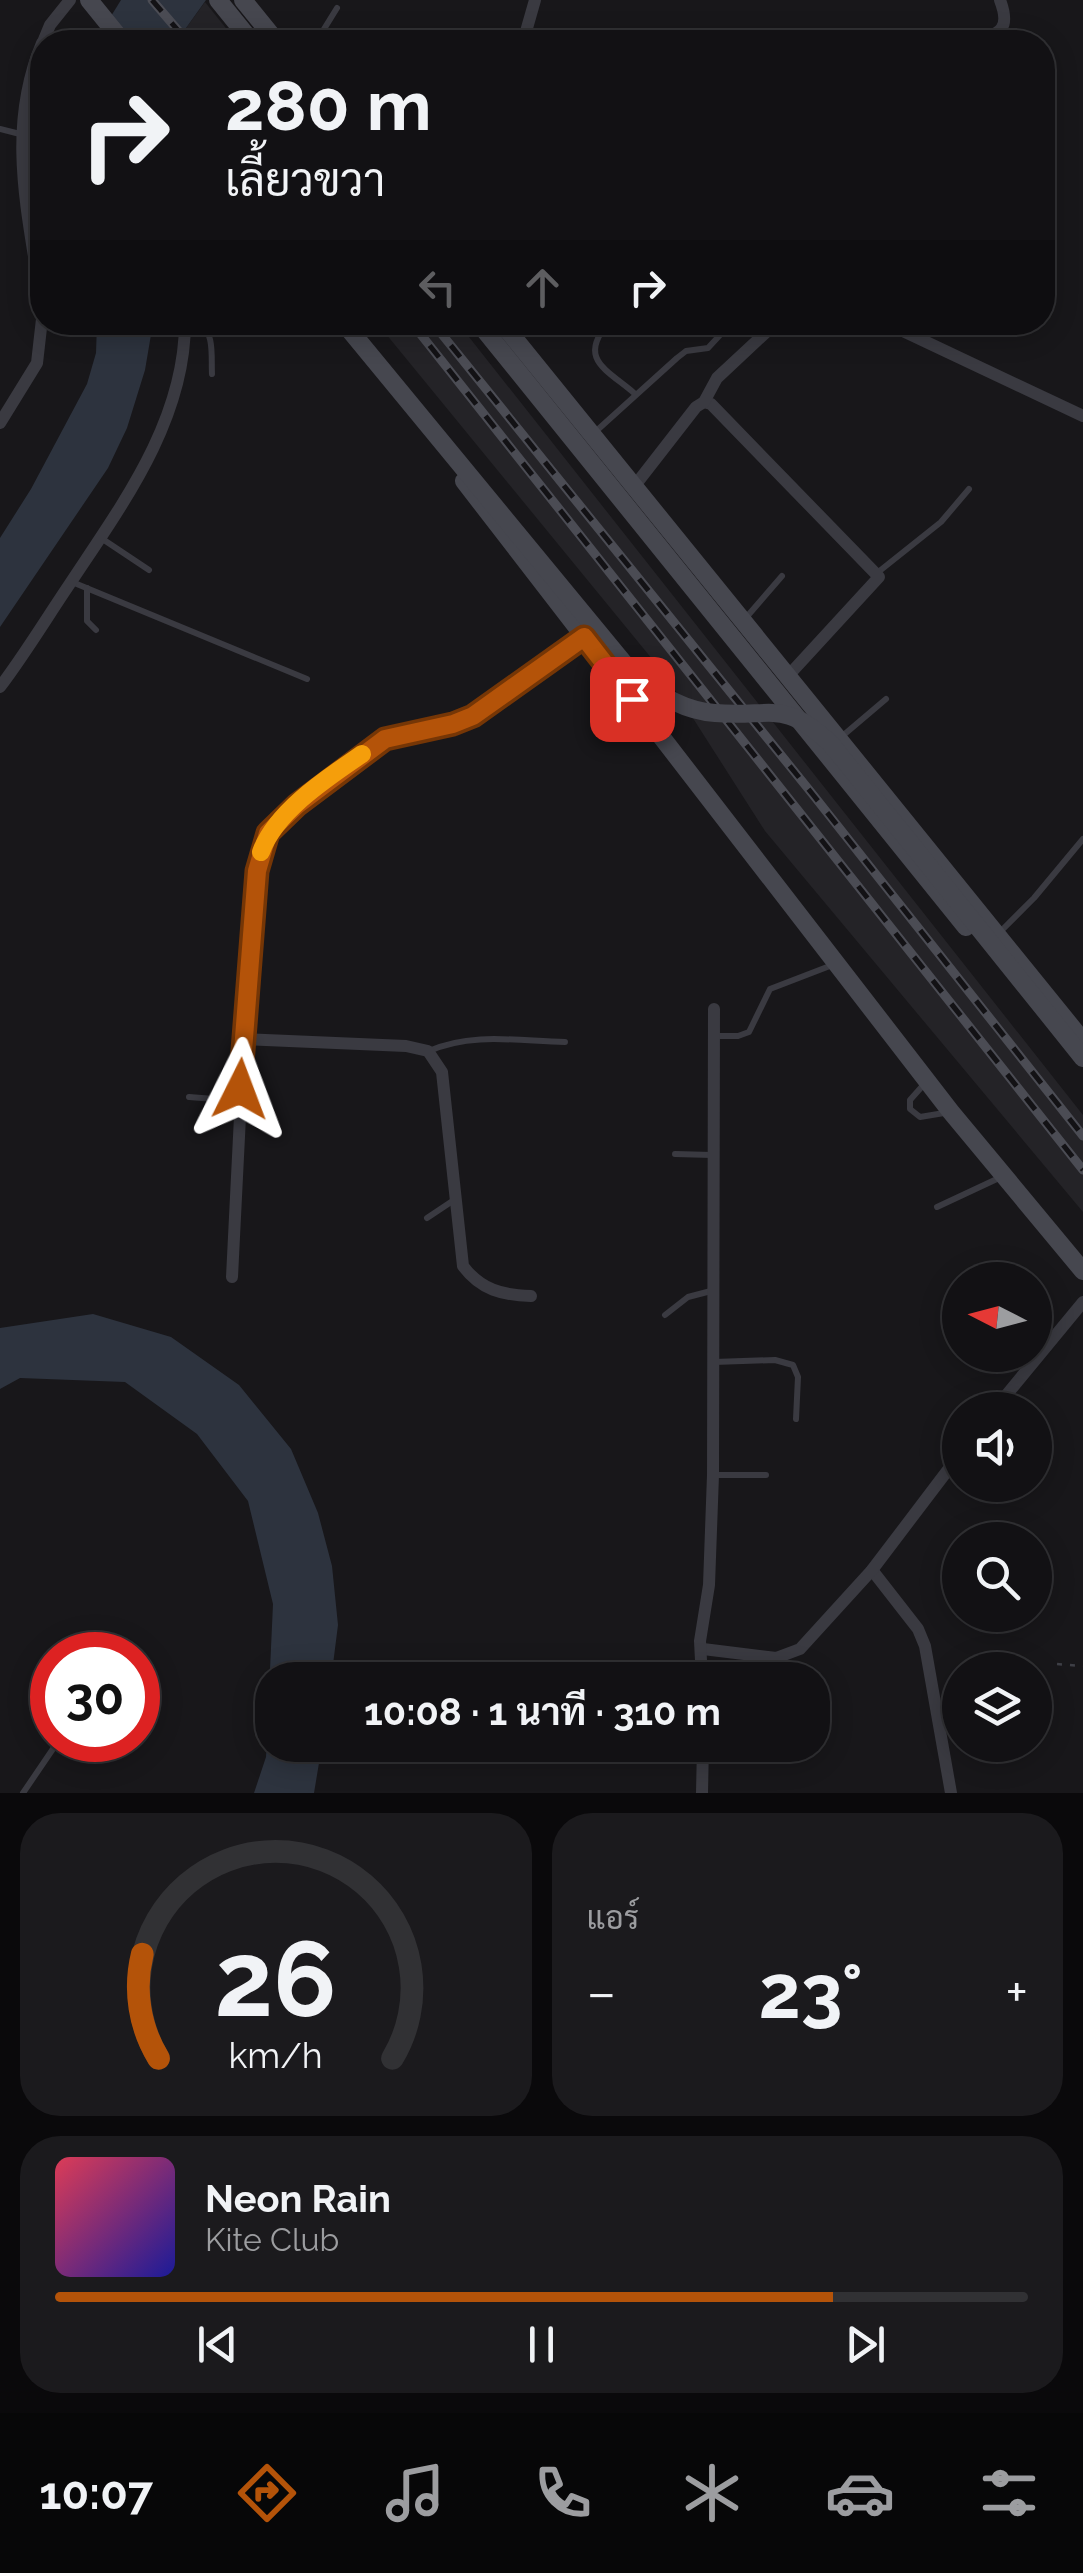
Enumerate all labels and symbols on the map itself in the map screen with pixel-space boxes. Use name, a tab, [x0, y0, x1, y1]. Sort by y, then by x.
pin	[590, 657, 675, 742]
position arrow	[188, 1037, 292, 1141]
north arrow	[942, 1262, 1052, 1372]
speed limit sign: 30	[30, 1632, 160, 1762]

